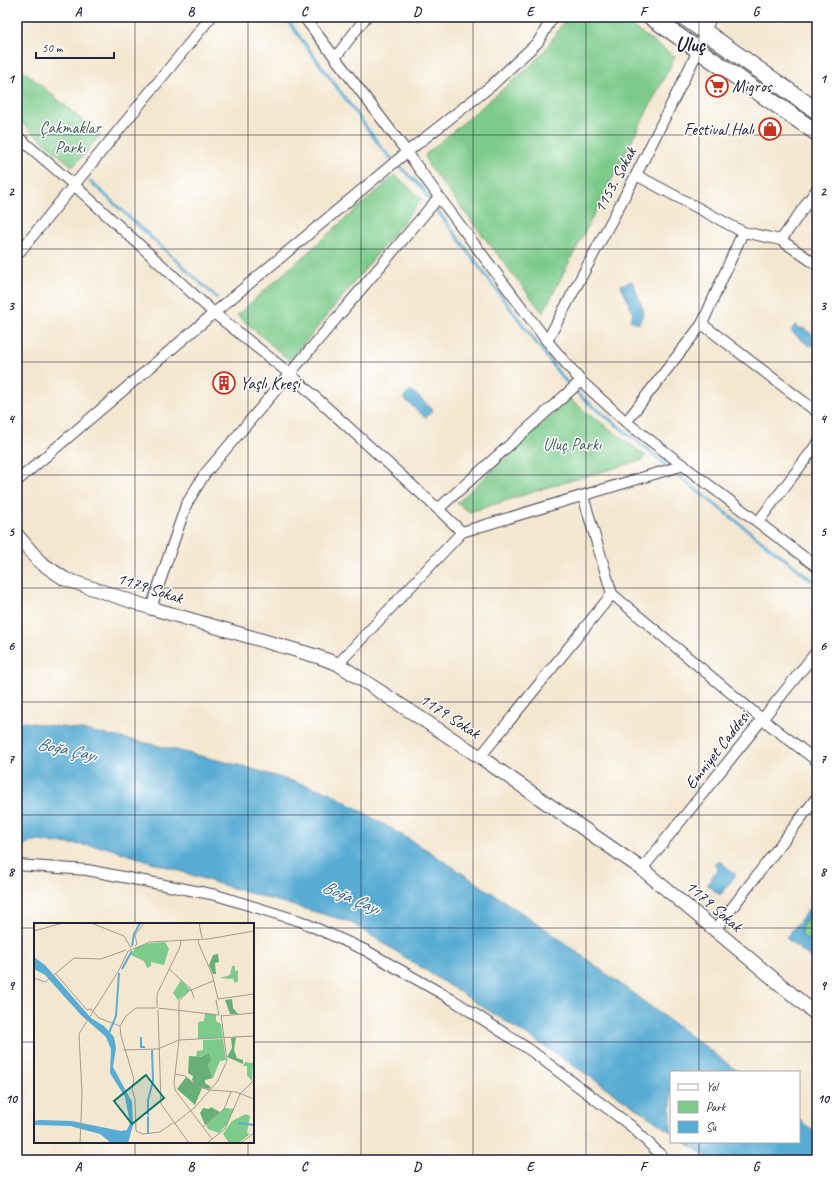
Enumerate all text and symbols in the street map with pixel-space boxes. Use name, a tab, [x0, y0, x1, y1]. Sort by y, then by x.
text: A	[75, 4, 83, 20]
text: B	[188, 4, 196, 20]
text: C	[301, 4, 309, 20]
text: D	[413, 4, 422, 20]
text: E	[527, 4, 536, 20]
text: F	[640, 4, 649, 20]
text: G	[753, 4, 761, 20]
district label: Uluç	[675, 31, 706, 57]
scale bar	[36, 34, 114, 60]
text: 50 m	[42, 40, 64, 56]
text: 1	[8, 71, 16, 87]
text: 1	[820, 71, 828, 87]
supermarket icon: Migros	[704, 73, 730, 99]
place label: Migros	[732, 76, 774, 97]
shop icon: Festival Halı	[757, 116, 783, 142]
park label: Çakmaklar Parkı	[39, 117, 102, 158]
place label: Festival Halı	[684, 119, 755, 140]
street label: 1153. Sokak	[589, 142, 642, 216]
text: 2	[8, 184, 15, 200]
text: 2	[820, 184, 827, 200]
text: 3	[8, 298, 15, 314]
text: 3	[820, 298, 827, 314]
building icon: Yaşlı Kreşi	[211, 370, 237, 396]
place label: Yaşlı Kreşi	[240, 373, 302, 394]
text: 4	[8, 411, 16, 427]
text: 4	[820, 411, 828, 427]
park label: Uluç Parkı	[543, 434, 602, 455]
text: 5	[8, 524, 15, 540]
text: 5	[820, 524, 827, 540]
street label: 1179 Sokak	[114, 568, 187, 609]
text: 6	[8, 638, 15, 654]
text: 6	[820, 638, 827, 654]
street label: 1179 Sokak	[416, 689, 486, 744]
street label: Emniyet Caddesi	[680, 705, 755, 793]
water label: Boğa Çayı	[35, 732, 101, 767]
text: 7	[8, 751, 15, 767]
text: 7	[820, 751, 827, 767]
text: 8	[8, 864, 16, 880]
text: 8	[820, 864, 828, 880]
water label: Boğa Çayı	[319, 875, 385, 920]
street label: 1179 Sokak	[681, 876, 748, 937]
inset map	[34, 923, 254, 1143]
text: 9	[8, 978, 15, 994]
text: 9	[820, 978, 827, 994]
legend	[670, 1071, 800, 1143]
text: Yol	[706, 1079, 720, 1095]
text: 10	[5, 1091, 18, 1107]
text: 10	[817, 1091, 830, 1107]
text: Park	[706, 1099, 727, 1115]
text: Su	[706, 1119, 718, 1135]
text: A	[75, 1159, 83, 1175]
text: B	[188, 1159, 196, 1175]
text: C	[301, 1159, 309, 1175]
text: D	[413, 1159, 422, 1175]
text: E	[527, 1159, 536, 1175]
text: F	[640, 1159, 649, 1175]
text: G	[753, 1159, 761, 1175]

